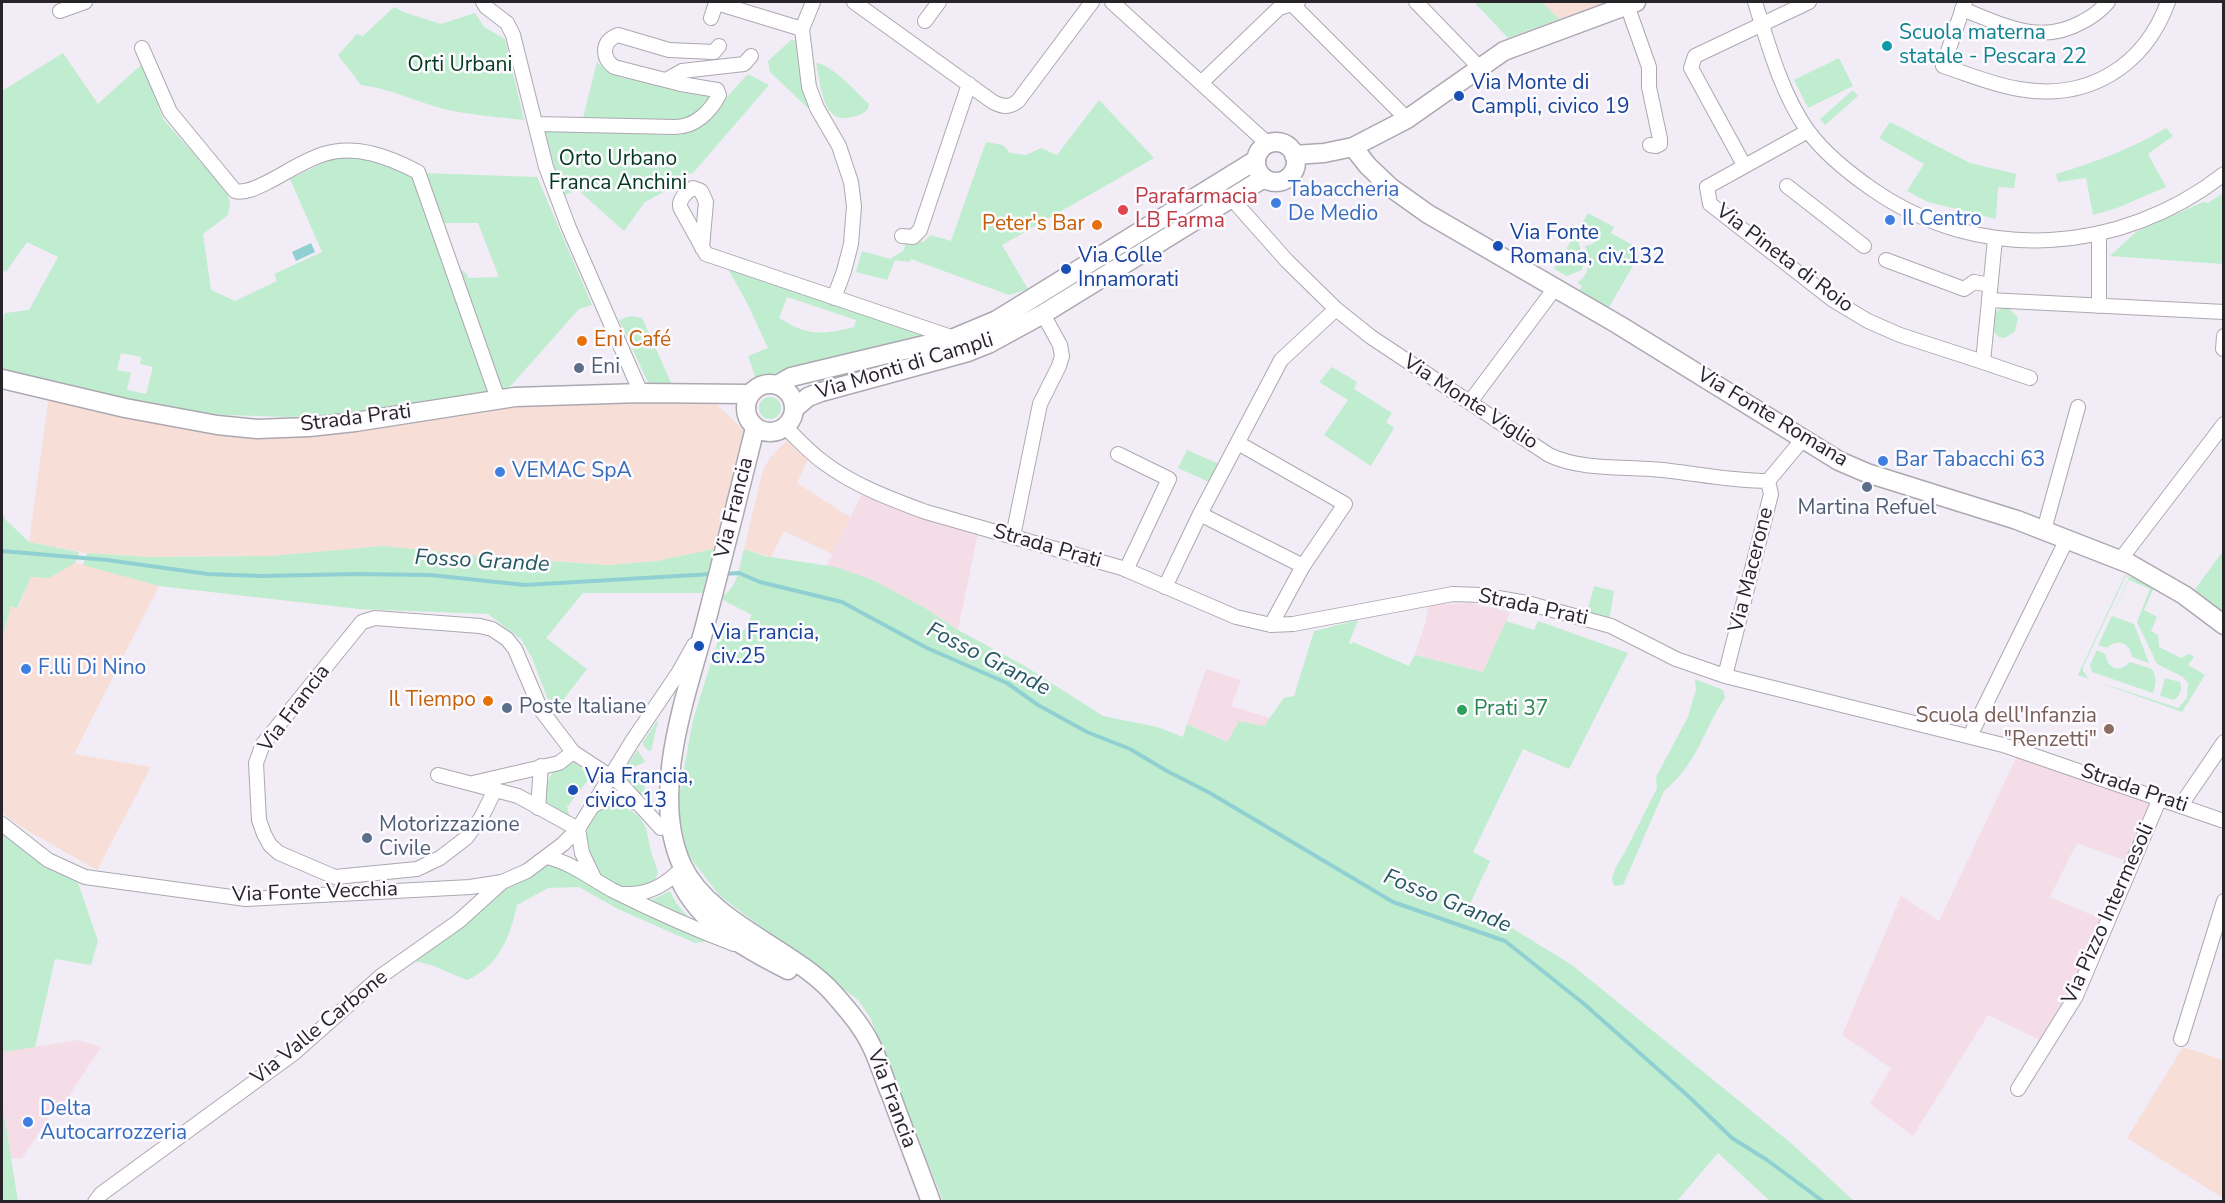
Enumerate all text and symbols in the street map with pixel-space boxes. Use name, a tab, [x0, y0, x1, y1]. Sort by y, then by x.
place label: Scuola materna statale - Pescara 22	[1899, 21, 2087, 71]
marker: Scuola materna statale - Pescara 22	[1880, 39, 1894, 53]
park label: Orti Urbani	[408, 53, 512, 79]
place label: Via Monte di Campli, civico 19	[1471, 71, 1629, 121]
marker: Via Monte di Campli, civico 19	[1452, 89, 1466, 103]
park label: Orto Urbano Franca Anchini	[549, 147, 687, 197]
place label: Tabaccheria De Medio	[1288, 178, 1399, 228]
place label: Parafarmacia LB Farma	[1135, 185, 1258, 235]
marker: Tabaccheria De Medio	[1269, 196, 1283, 210]
street label: Via Pineta di Roio	[1710, 199, 1858, 319]
marker: Parafarmacia LB Farma	[1116, 203, 1130, 217]
place label: Il Centro	[1902, 207, 1982, 233]
place label: Peter's Bar	[982, 212, 1085, 238]
marker: Il Centro	[1883, 213, 1897, 227]
marker: Peter's Bar	[1090, 218, 1104, 232]
place label: Via Fonte Romana, civ.132	[1510, 221, 1665, 271]
marker: Via Fonte Romana, civ.132	[1491, 239, 1505, 253]
place label: Via Colle Innamorati	[1078, 244, 1179, 294]
marker: Via Colle Innamorati	[1059, 262, 1073, 276]
place label: Eni Café	[594, 328, 671, 354]
street label: Via Monti di Campli	[813, 328, 997, 406]
marker: Eni Café	[575, 334, 589, 348]
street label: Via Monte Viglio	[1398, 350, 1542, 456]
place label: Eni	[591, 355, 620, 381]
marker: Eni	[572, 361, 586, 375]
street label: Via Fonte Romana	[1692, 363, 1852, 473]
street label: Strada Prati	[299, 400, 413, 438]
place label: Bar Tabacchi 63	[1895, 448, 2045, 474]
marker: Bar Tabacchi 63	[1876, 454, 1890, 468]
street label: Via Francia	[710, 455, 760, 561]
place label: VEMAC SpA	[512, 459, 632, 485]
marker: VEMAC SpA	[493, 465, 507, 479]
marker: Martina Refuel	[1860, 480, 1874, 494]
place label: Martina Refuel	[1798, 496, 1936, 522]
street label: Via Macerone	[1724, 505, 1780, 635]
street label: Strada Prati	[990, 520, 1104, 574]
water label: Fosso Grande	[414, 545, 550, 579]
street label: Strada Prati	[1476, 584, 1590, 632]
water label: Fosso Grande	[922, 618, 1054, 702]
place label: Via Francia, civ.25	[711, 621, 819, 671]
marker: Via Francia, civ.25	[692, 639, 706, 653]
place label: F.lli Di Nino	[38, 656, 146, 682]
street label: Via Francia	[254, 660, 336, 758]
marker: F.lli Di Nino	[19, 662, 33, 676]
place label: Il Tiempo	[388, 688, 476, 714]
marker: Il Tiempo	[481, 694, 495, 708]
place label: Poste Italiane	[519, 695, 646, 721]
place label: Prati 37	[1474, 697, 1548, 723]
marker: Poste Italiane	[500, 701, 514, 715]
marker: Prati 37	[1455, 703, 1469, 717]
place label: Scuola dell'Infanzia "Renzetti"	[1915, 704, 2097, 754]
marker: Scuola dell'Infanzia "Renzetti"	[2102, 722, 2116, 736]
street label: Strada Prati	[2077, 759, 2191, 819]
place label: Via Francia, civico 13	[585, 765, 693, 815]
marker: Via Francia, civico 13	[566, 783, 580, 797]
place label: Motorizzazione Civile	[379, 813, 520, 863]
street label: Via Pizzo Intermesoli	[2058, 820, 2160, 1008]
marker: Motorizzazione Civile	[360, 831, 374, 845]
water label: Fosso Grande	[1379, 864, 1515, 940]
street label: Via Fonte Vecchia	[232, 878, 398, 908]
street label: Via Valle Carbone	[247, 965, 393, 1091]
street label: Via Francia	[861, 1046, 921, 1152]
place label: Delta Autocarrozzeria	[40, 1097, 187, 1147]
marker: Delta Autocarrozzeria	[21, 1115, 35, 1129]

